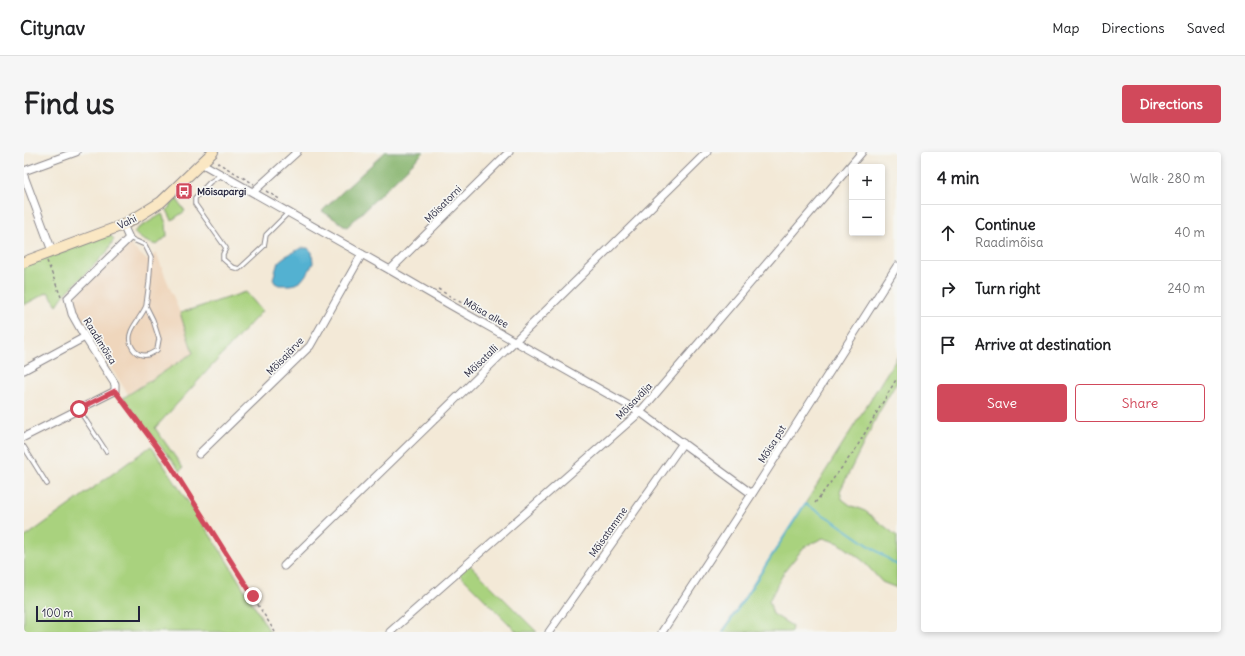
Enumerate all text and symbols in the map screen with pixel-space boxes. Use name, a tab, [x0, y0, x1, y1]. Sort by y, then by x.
text: Citynav	[20, 16, 85, 40]
text: Map	[1052, 19, 1079, 37]
text: Directions	[1101, 19, 1165, 37]
text: Saved	[1187, 19, 1225, 37]
button: Directions	[1122, 85, 1221, 123]
text: Find us	[24, 86, 115, 122]
map controls	[849, 164, 885, 236]
button: +	[849, 164, 885, 200]
text: 4 min	[937, 167, 979, 189]
text: Walk · 280 m	[1130, 170, 1205, 187]
bus stop icon: Mõisapargi	[174, 181, 194, 201]
street label: Mõisatorni	[422, 183, 464, 225]
place label: Mõisapargi	[197, 185, 246, 198]
button: −	[849, 200, 885, 236]
street label: Vahi	[115, 212, 139, 232]
text: Continue	[975, 215, 1036, 234]
icon: ahead	[937, 222, 959, 244]
text: 40 m	[1174, 224, 1205, 241]
text: Raadimõisa	[975, 234, 1043, 251]
icon: right	[937, 278, 959, 300]
text: Turn right	[975, 279, 1040, 298]
text: 240 m	[1168, 280, 1205, 297]
street label: Mõisa allee	[461, 295, 511, 331]
street label: Raadimõisa	[81, 315, 120, 367]
street label: Mõisajärve	[264, 334, 306, 378]
icon: arrive	[937, 334, 959, 356]
text: Arrive at destination	[975, 335, 1111, 354]
street label: Mõisatalli	[461, 342, 501, 380]
street label: Mõisavälja	[613, 379, 655, 422]
button: Save	[937, 384, 1067, 422]
button: Share	[1075, 384, 1205, 422]
route start	[70, 400, 88, 418]
street label: Mõisa pst	[755, 422, 789, 465]
street label: Mõisatamme	[586, 504, 630, 560]
route end	[244, 587, 262, 605]
scale bar	[36, 604, 140, 623]
text: 100 m	[42, 606, 73, 620]

